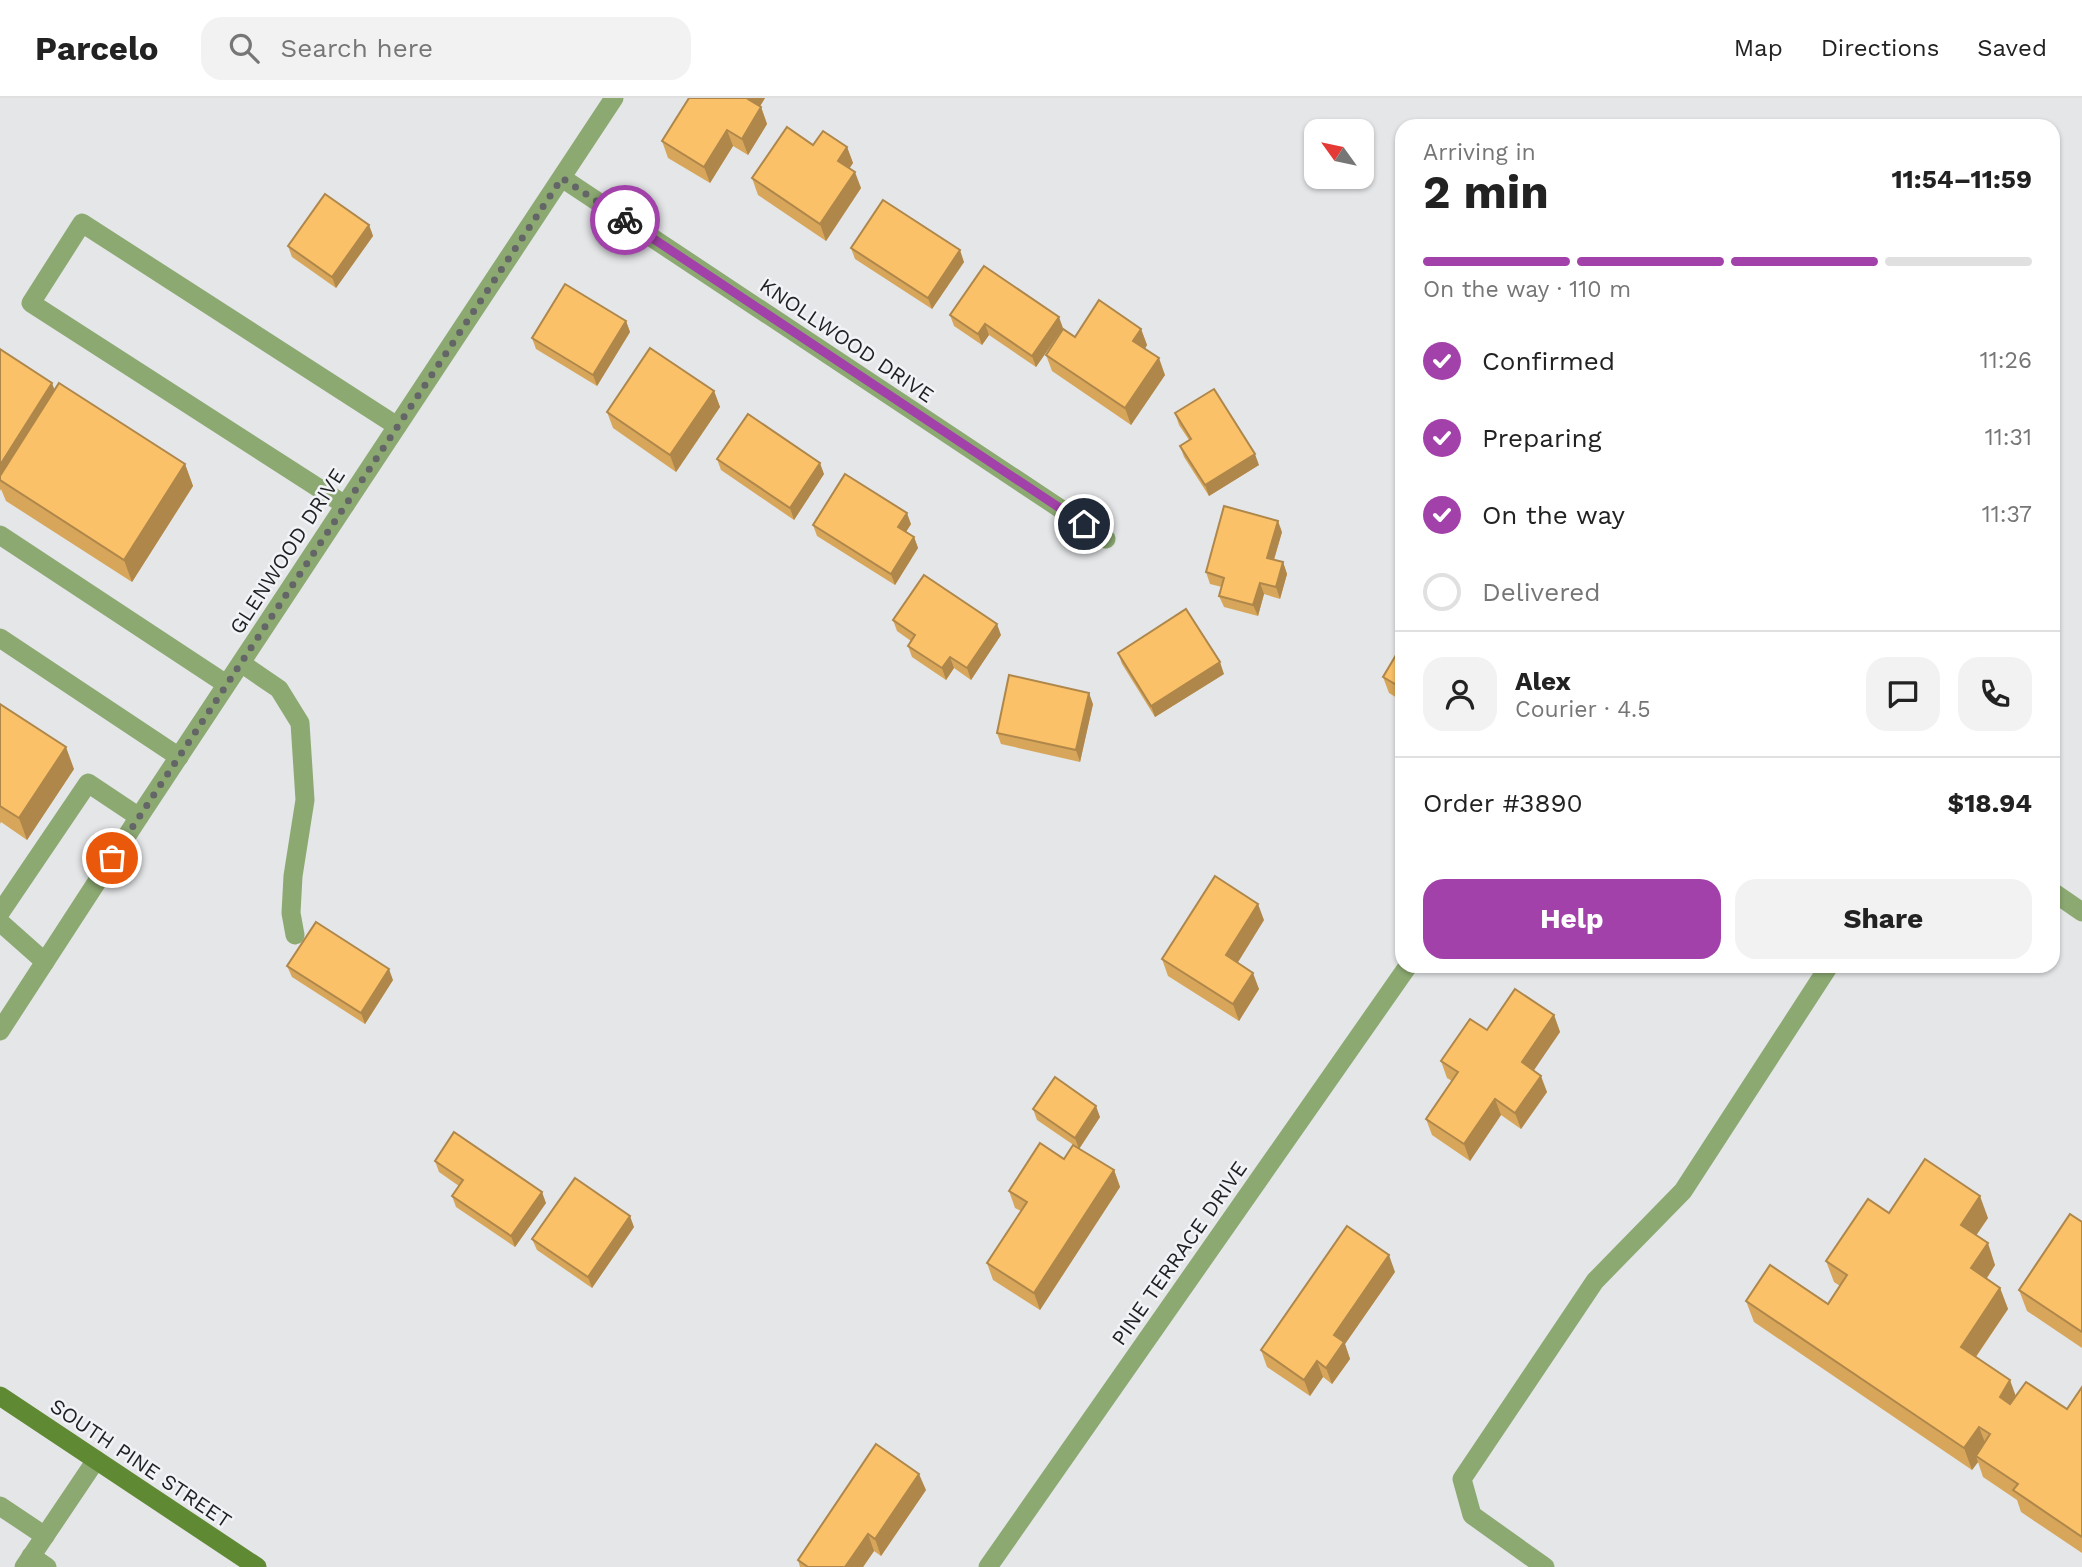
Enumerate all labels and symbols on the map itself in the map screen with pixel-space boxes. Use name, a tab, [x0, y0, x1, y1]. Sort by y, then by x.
north arrow	[1304, 119, 1374, 189]
courier	[590, 185, 660, 255]
street label: KNOLLWOOD DRIVE	[755, 272, 939, 408]
street label: GLENWOOD DRIVE	[224, 463, 350, 639]
pin	[1054, 494, 1114, 554]
pin	[82, 828, 142, 888]
street label: PINE TERRACE DRIVE	[1106, 1156, 1252, 1350]
street label: SOUTH PINE STREET	[46, 1393, 237, 1533]

